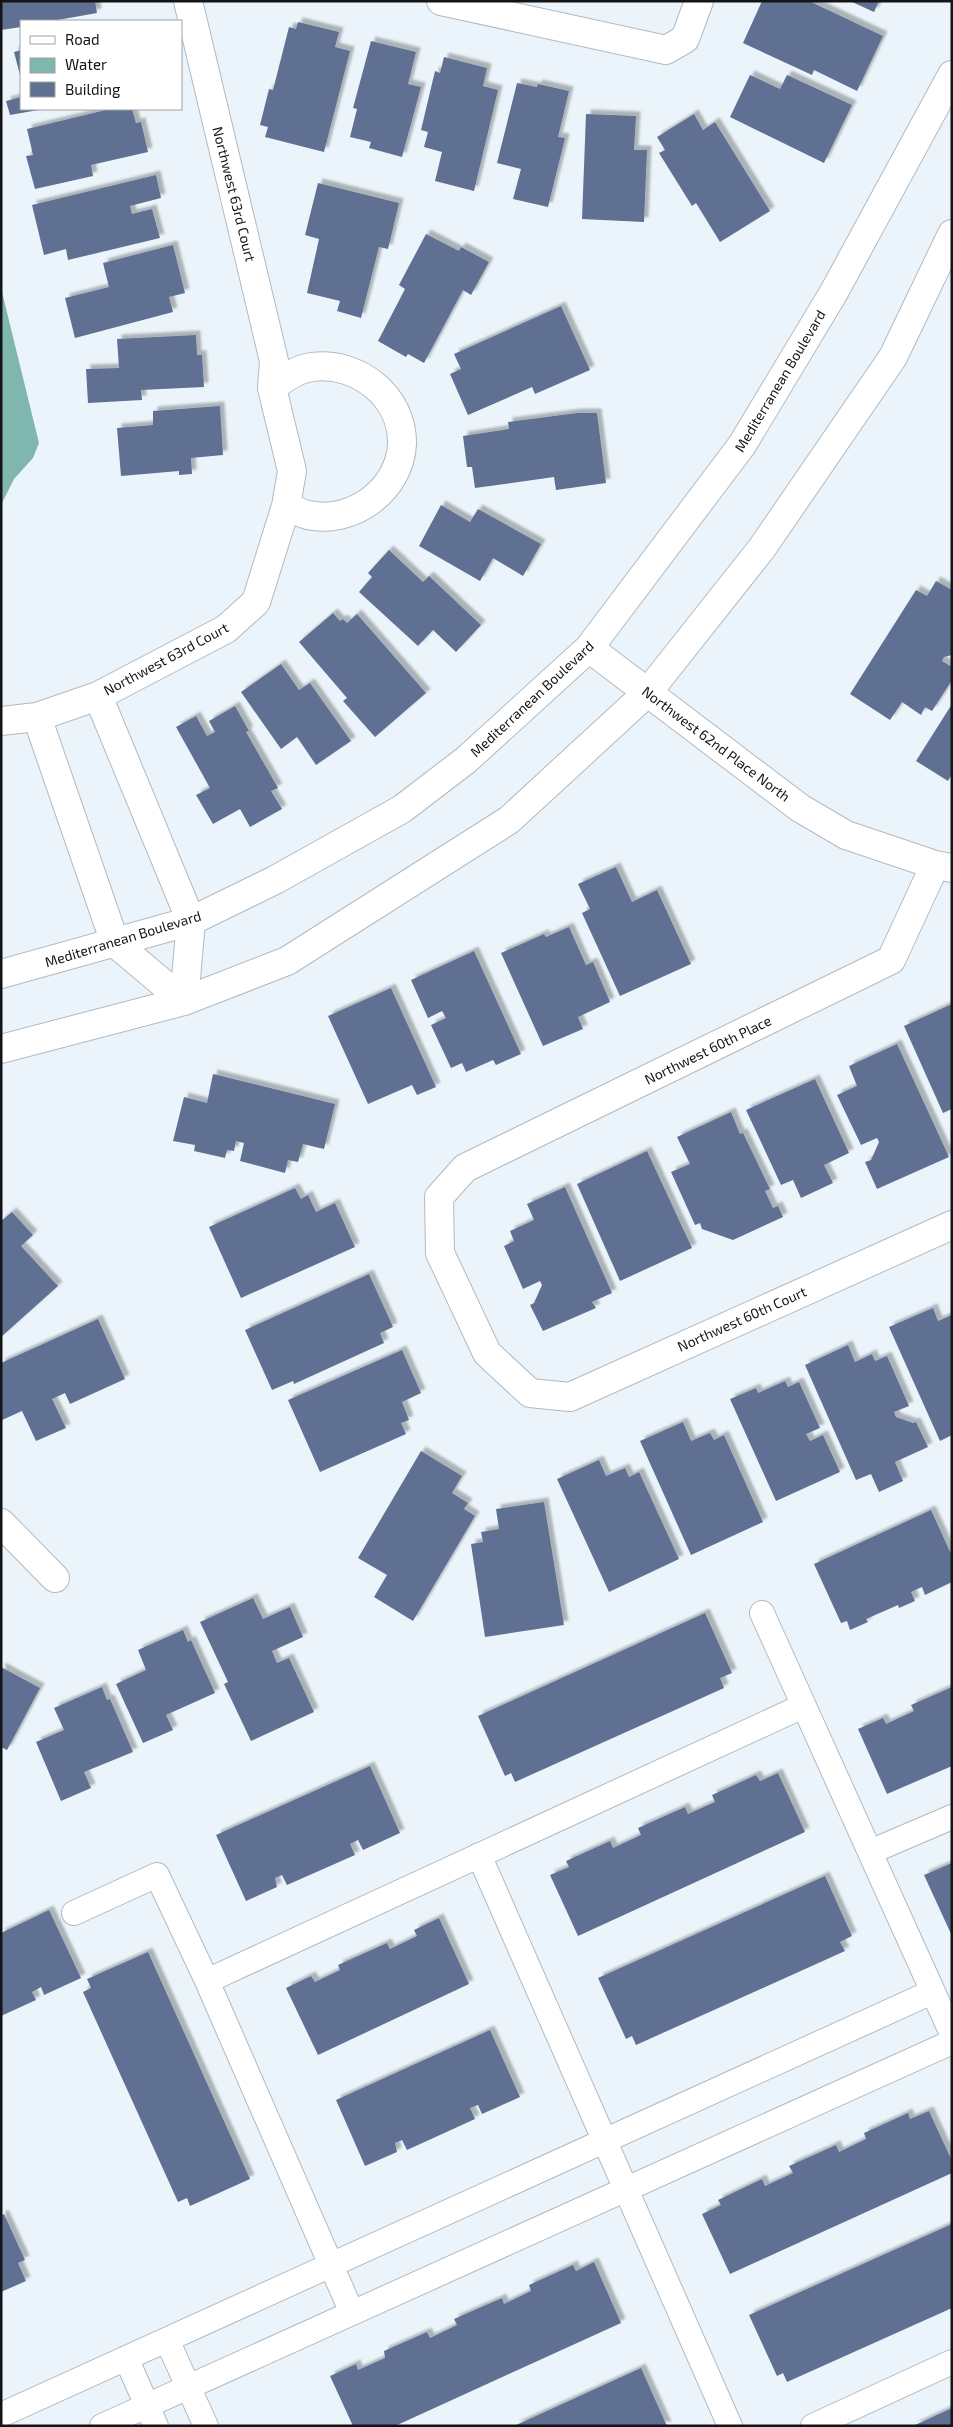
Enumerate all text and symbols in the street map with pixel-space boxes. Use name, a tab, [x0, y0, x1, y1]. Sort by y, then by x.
legend	[20, 20, 182, 110]
text: Road	[65, 30, 100, 48]
text: Water	[65, 55, 107, 73]
text: Building	[65, 80, 121, 98]
street label: Northwest 63rd Court	[209, 125, 260, 263]
street label: Mediterranean Boulevard	[730, 307, 829, 455]
street label: Northwest 63rd Court	[101, 618, 231, 699]
street label: Mediterranean Boulevard	[466, 637, 597, 760]
street label: Northwest 62nd Place North	[639, 682, 794, 805]
street label: Mediterranean Boulevard	[43, 907, 203, 970]
street label: Northwest 60th Place	[642, 1011, 774, 1088]
street label: Northwest 60th Court	[675, 1282, 809, 1355]

